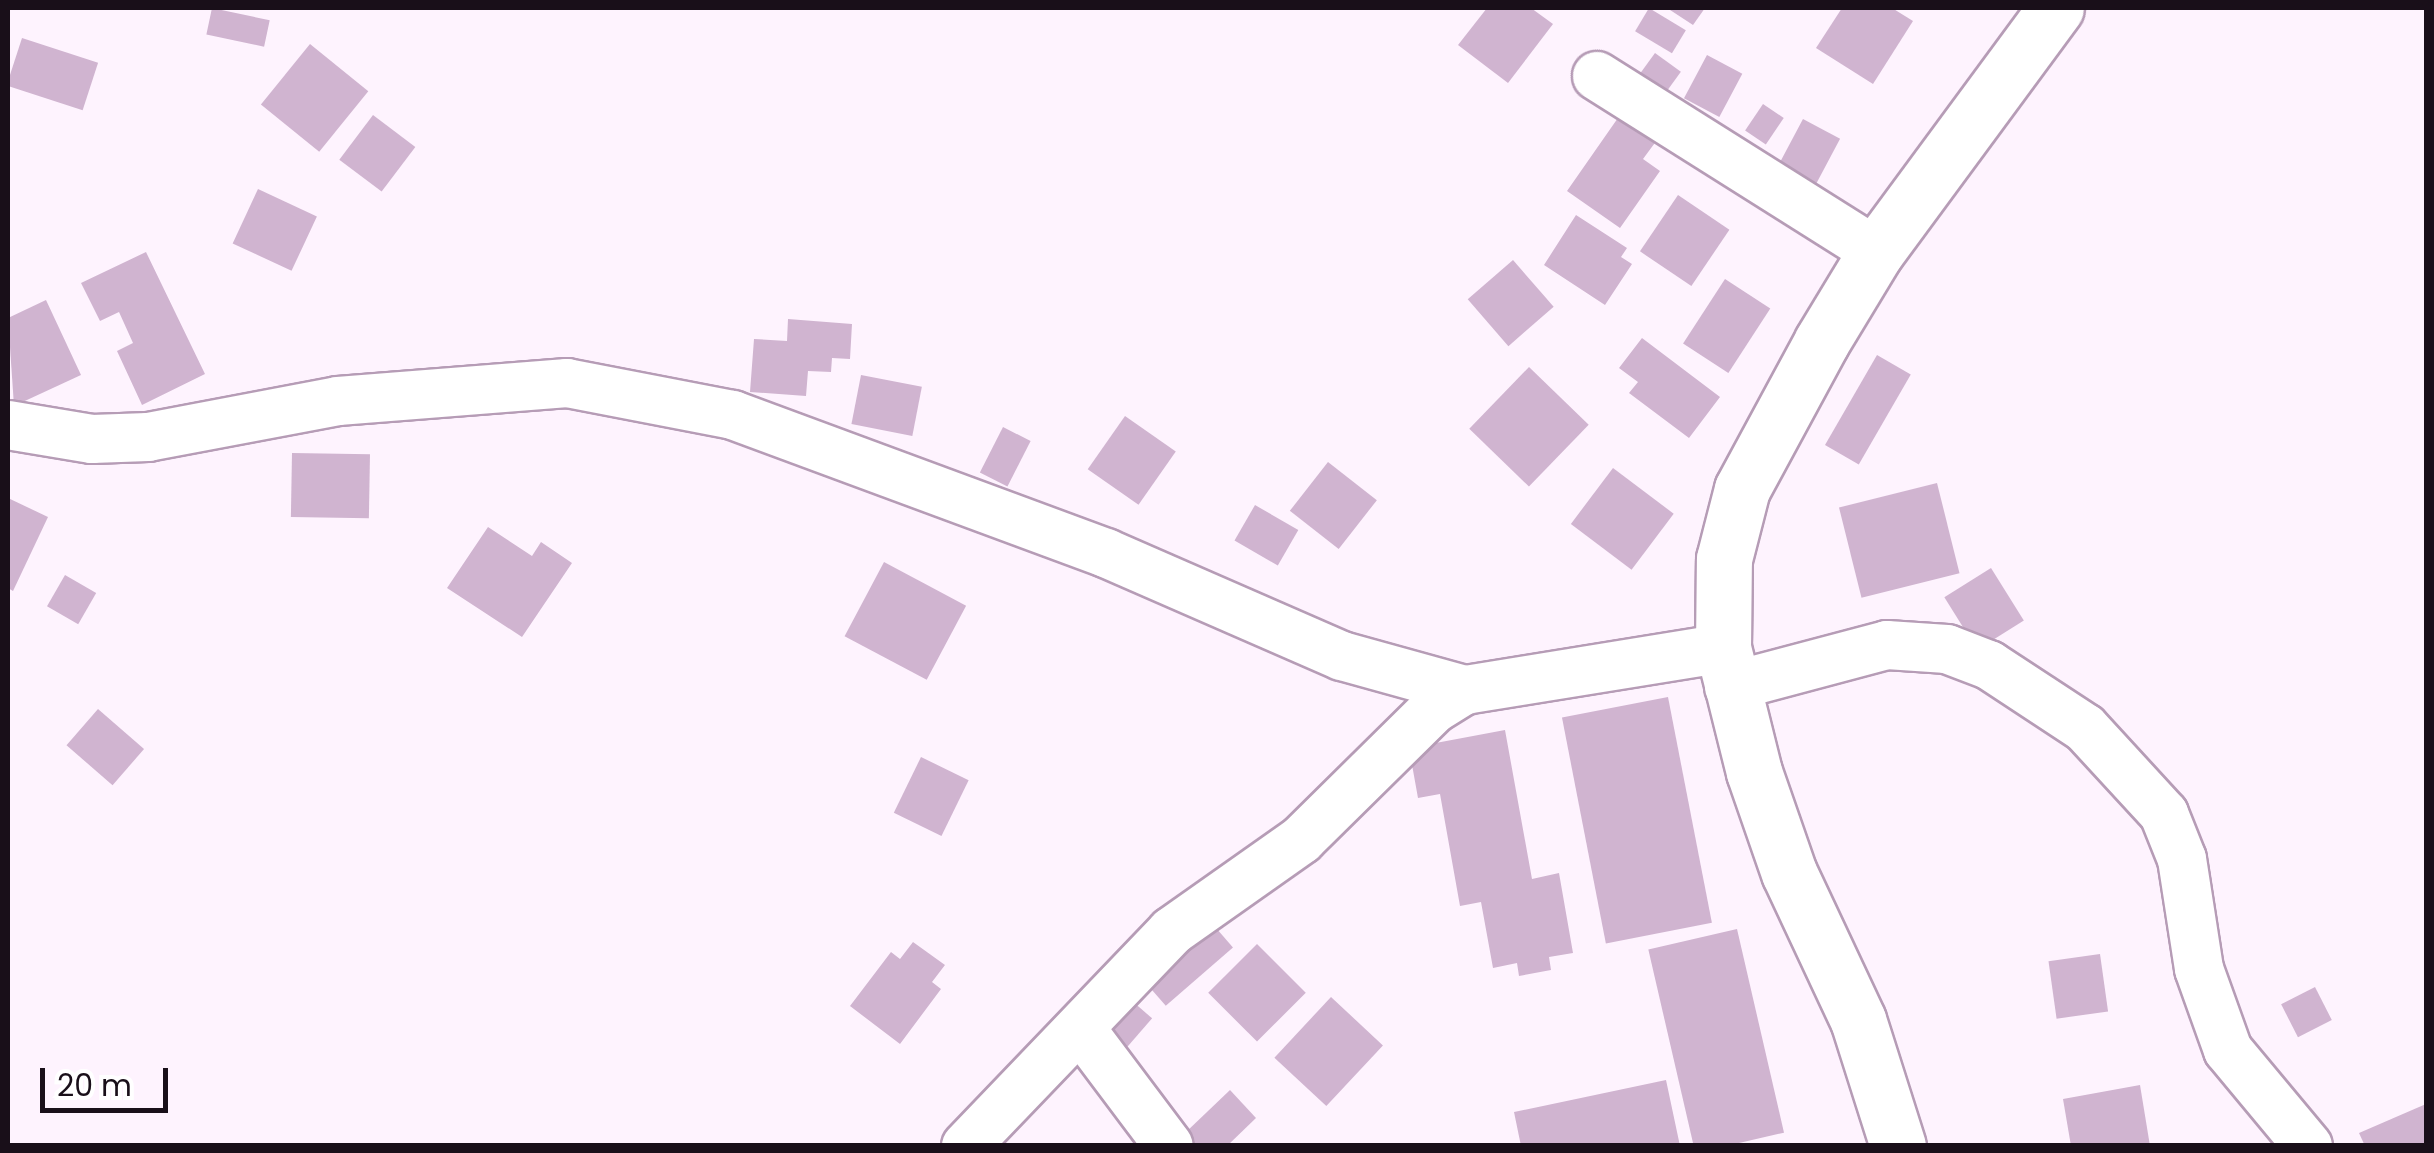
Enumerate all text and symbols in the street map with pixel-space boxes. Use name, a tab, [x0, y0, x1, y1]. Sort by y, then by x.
scale bar	[45, 1048, 172, 1110]
text: 20 m	[57, 1064, 132, 1107]

